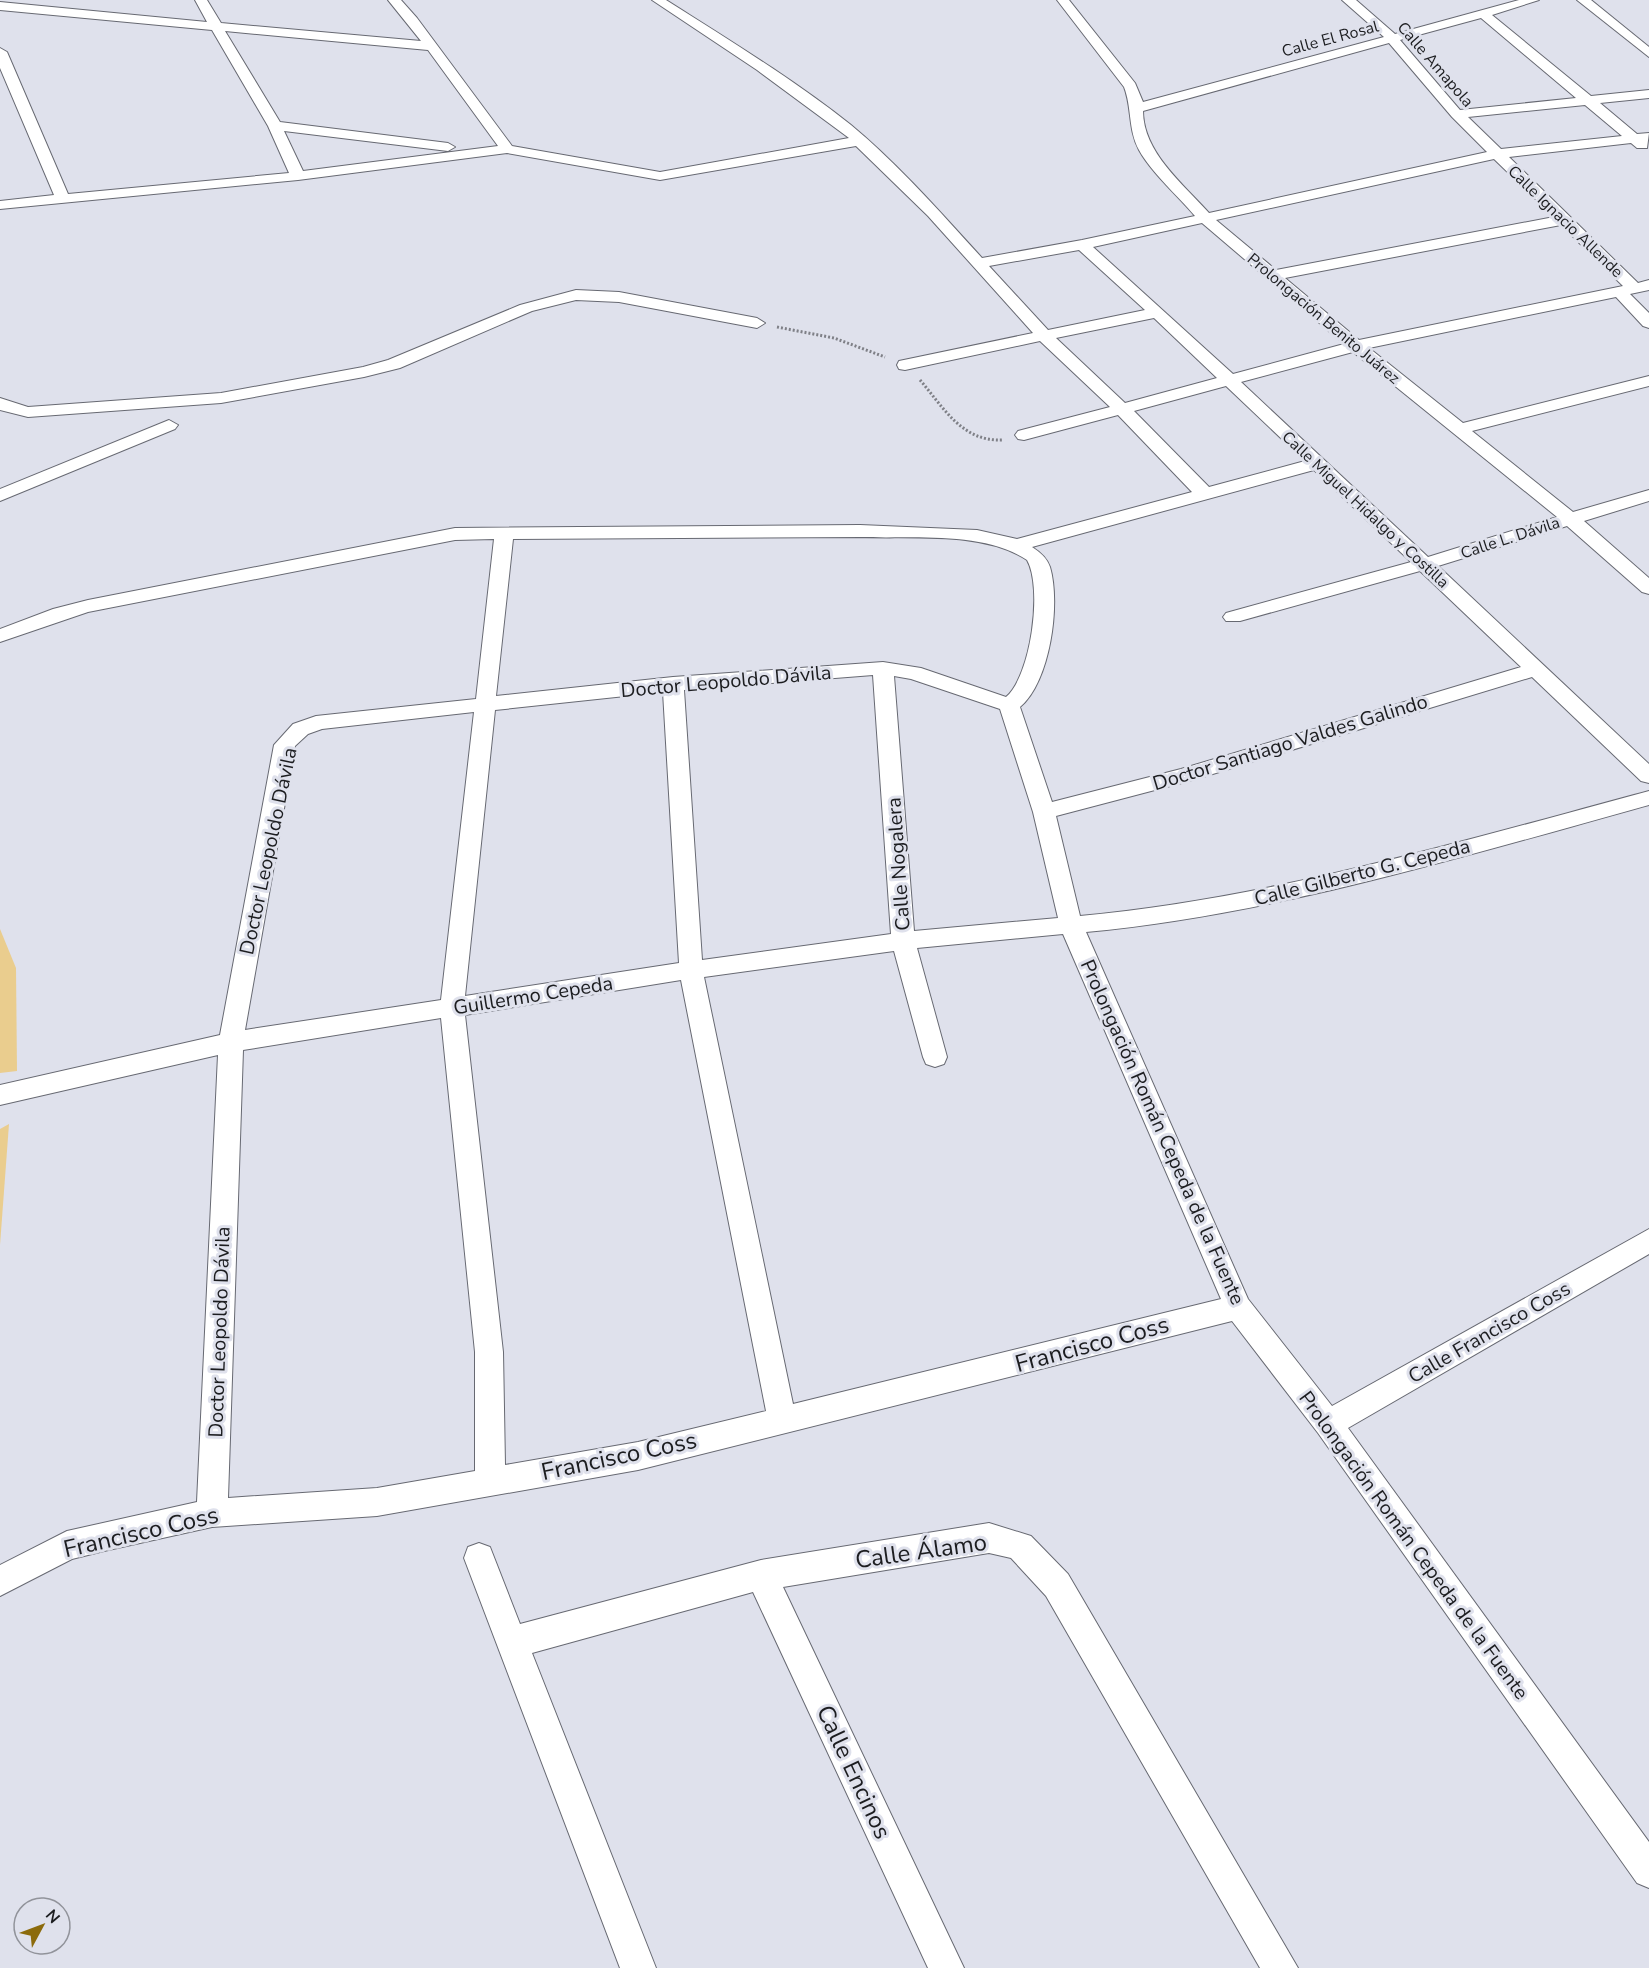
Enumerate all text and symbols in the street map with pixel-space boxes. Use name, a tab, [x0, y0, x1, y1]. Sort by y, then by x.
street label: Calle El Rosal	[1279, 15, 1381, 62]
street label: Calle Amapola	[1392, 17, 1478, 112]
street label: Calle Ignacio Allende	[1503, 161, 1628, 283]
street label: Prolongación Benito Juárez	[1242, 248, 1404, 389]
street label: Calle Miguel Hidalgo y Costilla	[1277, 426, 1454, 593]
street label: Calle L. Dávila	[1458, 512, 1563, 564]
street label: Doctor Leopoldo Dávila	[620, 659, 833, 704]
street label: Doctor Santiago Valdes Galindo	[1149, 688, 1431, 797]
street label: Doctor Leopoldo Dávila	[233, 745, 304, 957]
street label: Calle Nogalera	[880, 796, 917, 932]
street label: Calle Gilberto G. Cepeda	[1251, 833, 1473, 912]
street label: Prolongación Román Cepeda de la Fuente	[1074, 955, 1251, 1309]
street label: Guillermo Cepeda	[451, 970, 615, 1021]
street label: Doctor Leopoldo Dávila	[202, 1226, 237, 1438]
street label: Calle Francisco Coss	[1403, 1275, 1575, 1390]
street label: Francisco Coss	[1012, 1308, 1172, 1380]
street label: Prolongación Román Cepeda de la Fuente	[1292, 1386, 1535, 1705]
street label: Francisco Coss	[538, 1424, 700, 1488]
street label: Francisco Coss	[60, 1499, 222, 1565]
street label: Calle Álamo	[853, 1526, 989, 1576]
street label: Calle Encinos	[809, 1700, 899, 1844]
north arrow	[12, 1896, 72, 1956]
text: N	[40, 1905, 65, 1929]

